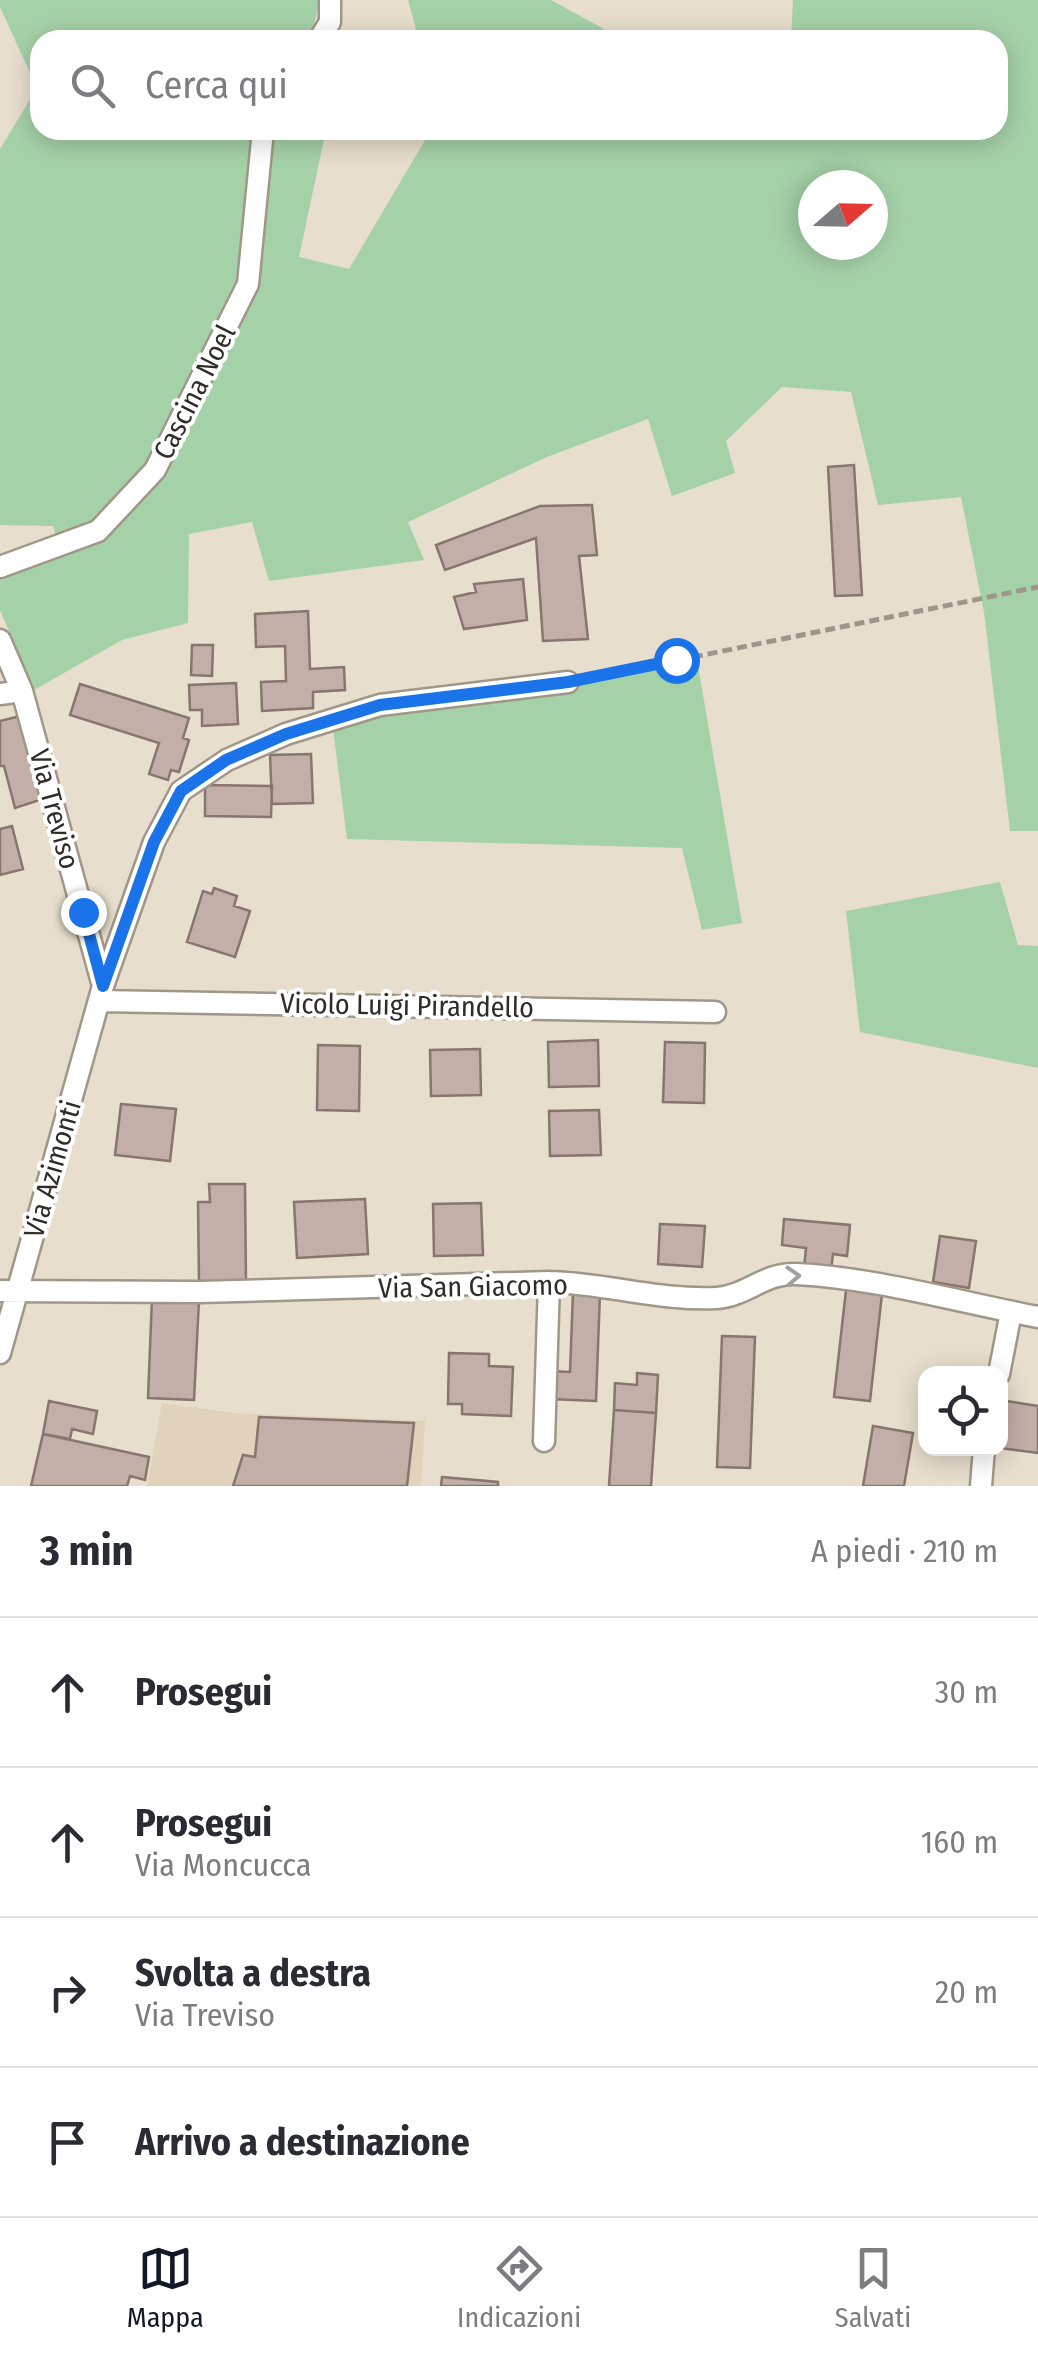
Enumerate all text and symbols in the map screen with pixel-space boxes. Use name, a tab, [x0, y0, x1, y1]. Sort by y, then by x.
search box	[30, 30, 1008, 140]
icon: search	[65, 58, 120, 113]
text: Cerca qui	[145, 62, 288, 108]
north arrow	[798, 170, 888, 260]
street label: Cascina Noel	[146, 319, 242, 465]
route start	[654, 638, 700, 684]
street label: Via Treviso	[23, 746, 86, 873]
route end	[61, 890, 107, 936]
street label: Vicolo Luigi Pirandello	[280, 987, 534, 1024]
street label: Via Azimonti	[17, 1096, 88, 1242]
one-way arrow	[785, 1265, 801, 1286]
street label: Via San Giacomo	[378, 1268, 568, 1305]
map controls	[918, 1366, 1008, 1456]
button: locate	[918, 1366, 1008, 1456]
text: 3 min	[40, 1526, 134, 1576]
text: A piedi · 210 m	[811, 1532, 998, 1570]
icon: ahead	[40, 1665, 95, 1720]
text: Prosegui	[135, 1669, 272, 1715]
text: 30 m	[935, 1673, 998, 1711]
text: Prosegui	[135, 1800, 272, 1846]
icon: ahead	[40, 1815, 95, 1870]
text: 160 m	[921, 1823, 998, 1861]
text: Via Moncucca	[135, 1846, 311, 1884]
text: Svolta a destra	[135, 1950, 371, 1996]
icon: right	[40, 1965, 95, 2020]
text: 20 m	[935, 1973, 998, 2011]
text: Via Treviso	[135, 1996, 275, 2034]
icon: arrive	[40, 2115, 95, 2170]
text: Arrivo a destinazione	[135, 2119, 470, 2165]
tab: Mappa	[127, 2241, 204, 2334]
tab: Indicazioni	[457, 2241, 581, 2334]
tab: Salvati	[835, 2241, 911, 2334]

